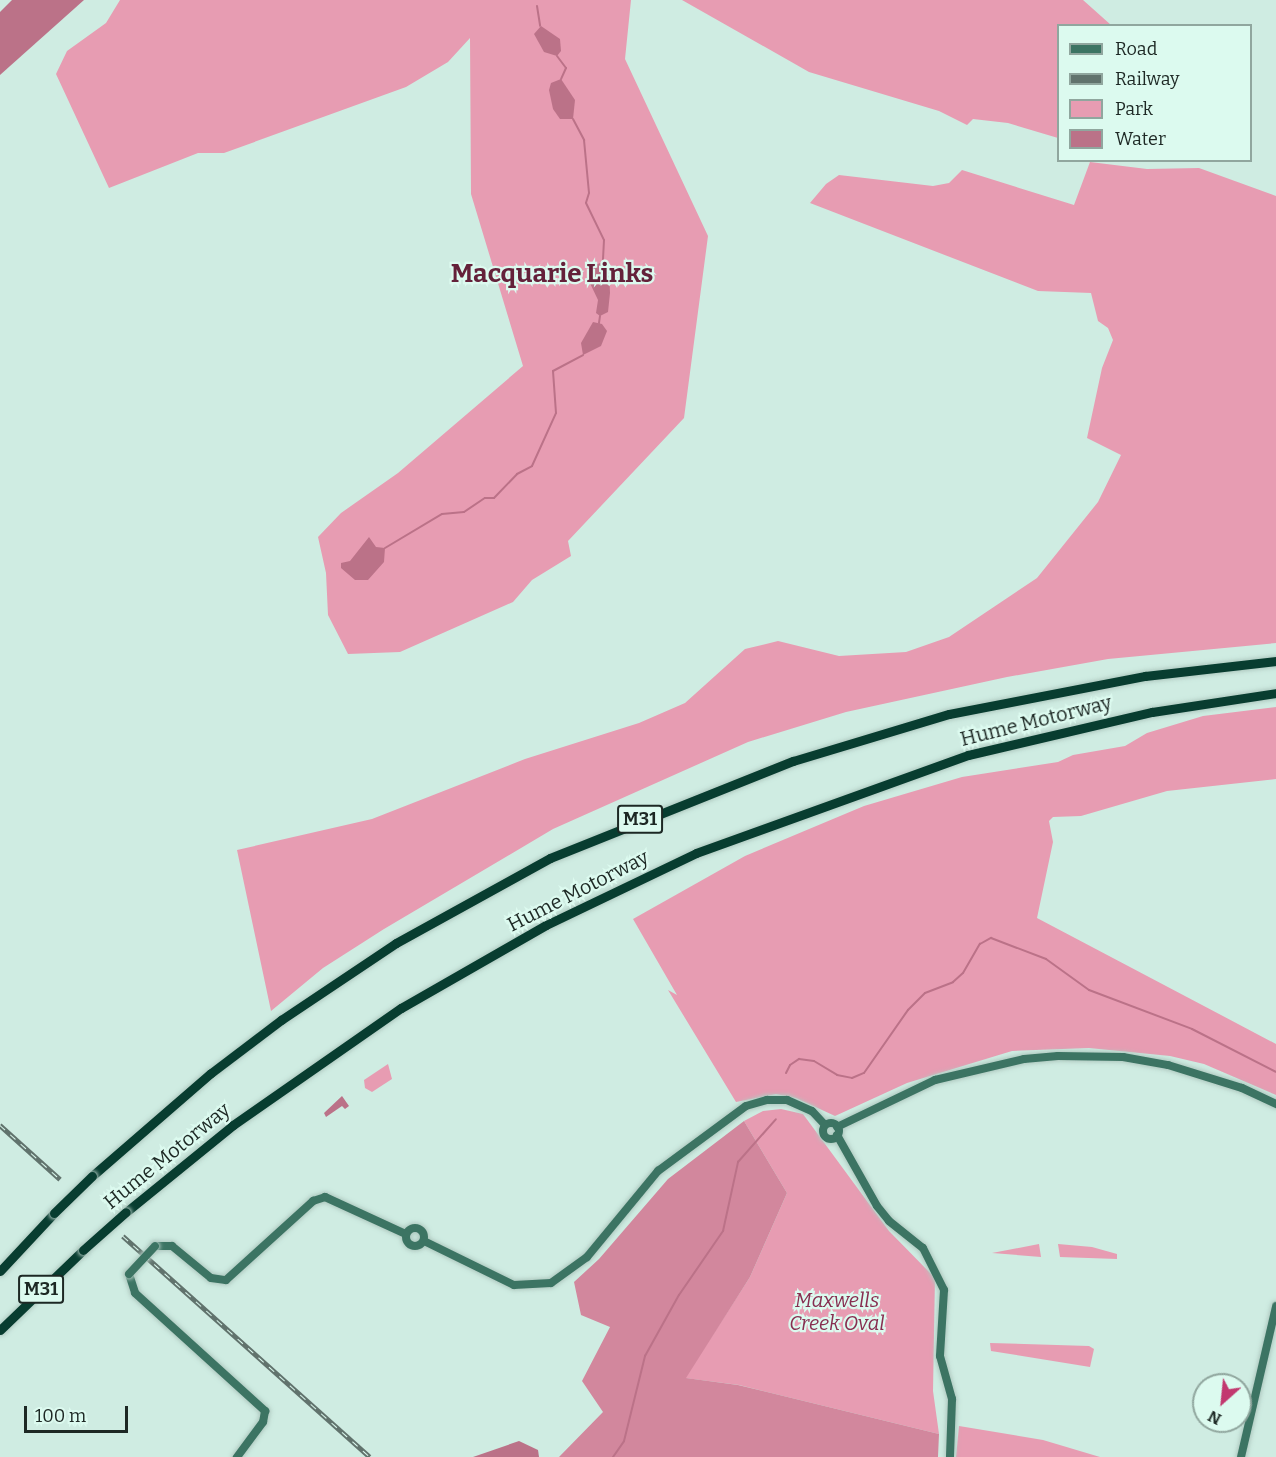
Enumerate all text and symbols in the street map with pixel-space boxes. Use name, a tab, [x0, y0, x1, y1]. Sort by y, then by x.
legend	[1057, 24, 1252, 162]
text: Road	[1115, 38, 1157, 60]
text: Railway	[1115, 68, 1179, 90]
text: Park	[1115, 98, 1153, 120]
text: Water	[1115, 128, 1166, 150]
district label: Macquarie Links	[451, 258, 653, 290]
street label: Hume Motorway	[958, 691, 1114, 751]
road number: M31	[616, 804, 664, 834]
street label: Hume Motorway	[503, 845, 653, 937]
street label: Hume Motorway	[99, 1098, 235, 1214]
road number: M31	[17, 1274, 65, 1304]
park label: Maxwells Creek Oval	[789, 1289, 885, 1336]
north arrow	[1192, 1373, 1252, 1433]
scale bar	[27, 1394, 130, 1432]
text: 100 m	[35, 1405, 86, 1427]
text: N	[1205, 1406, 1224, 1429]

